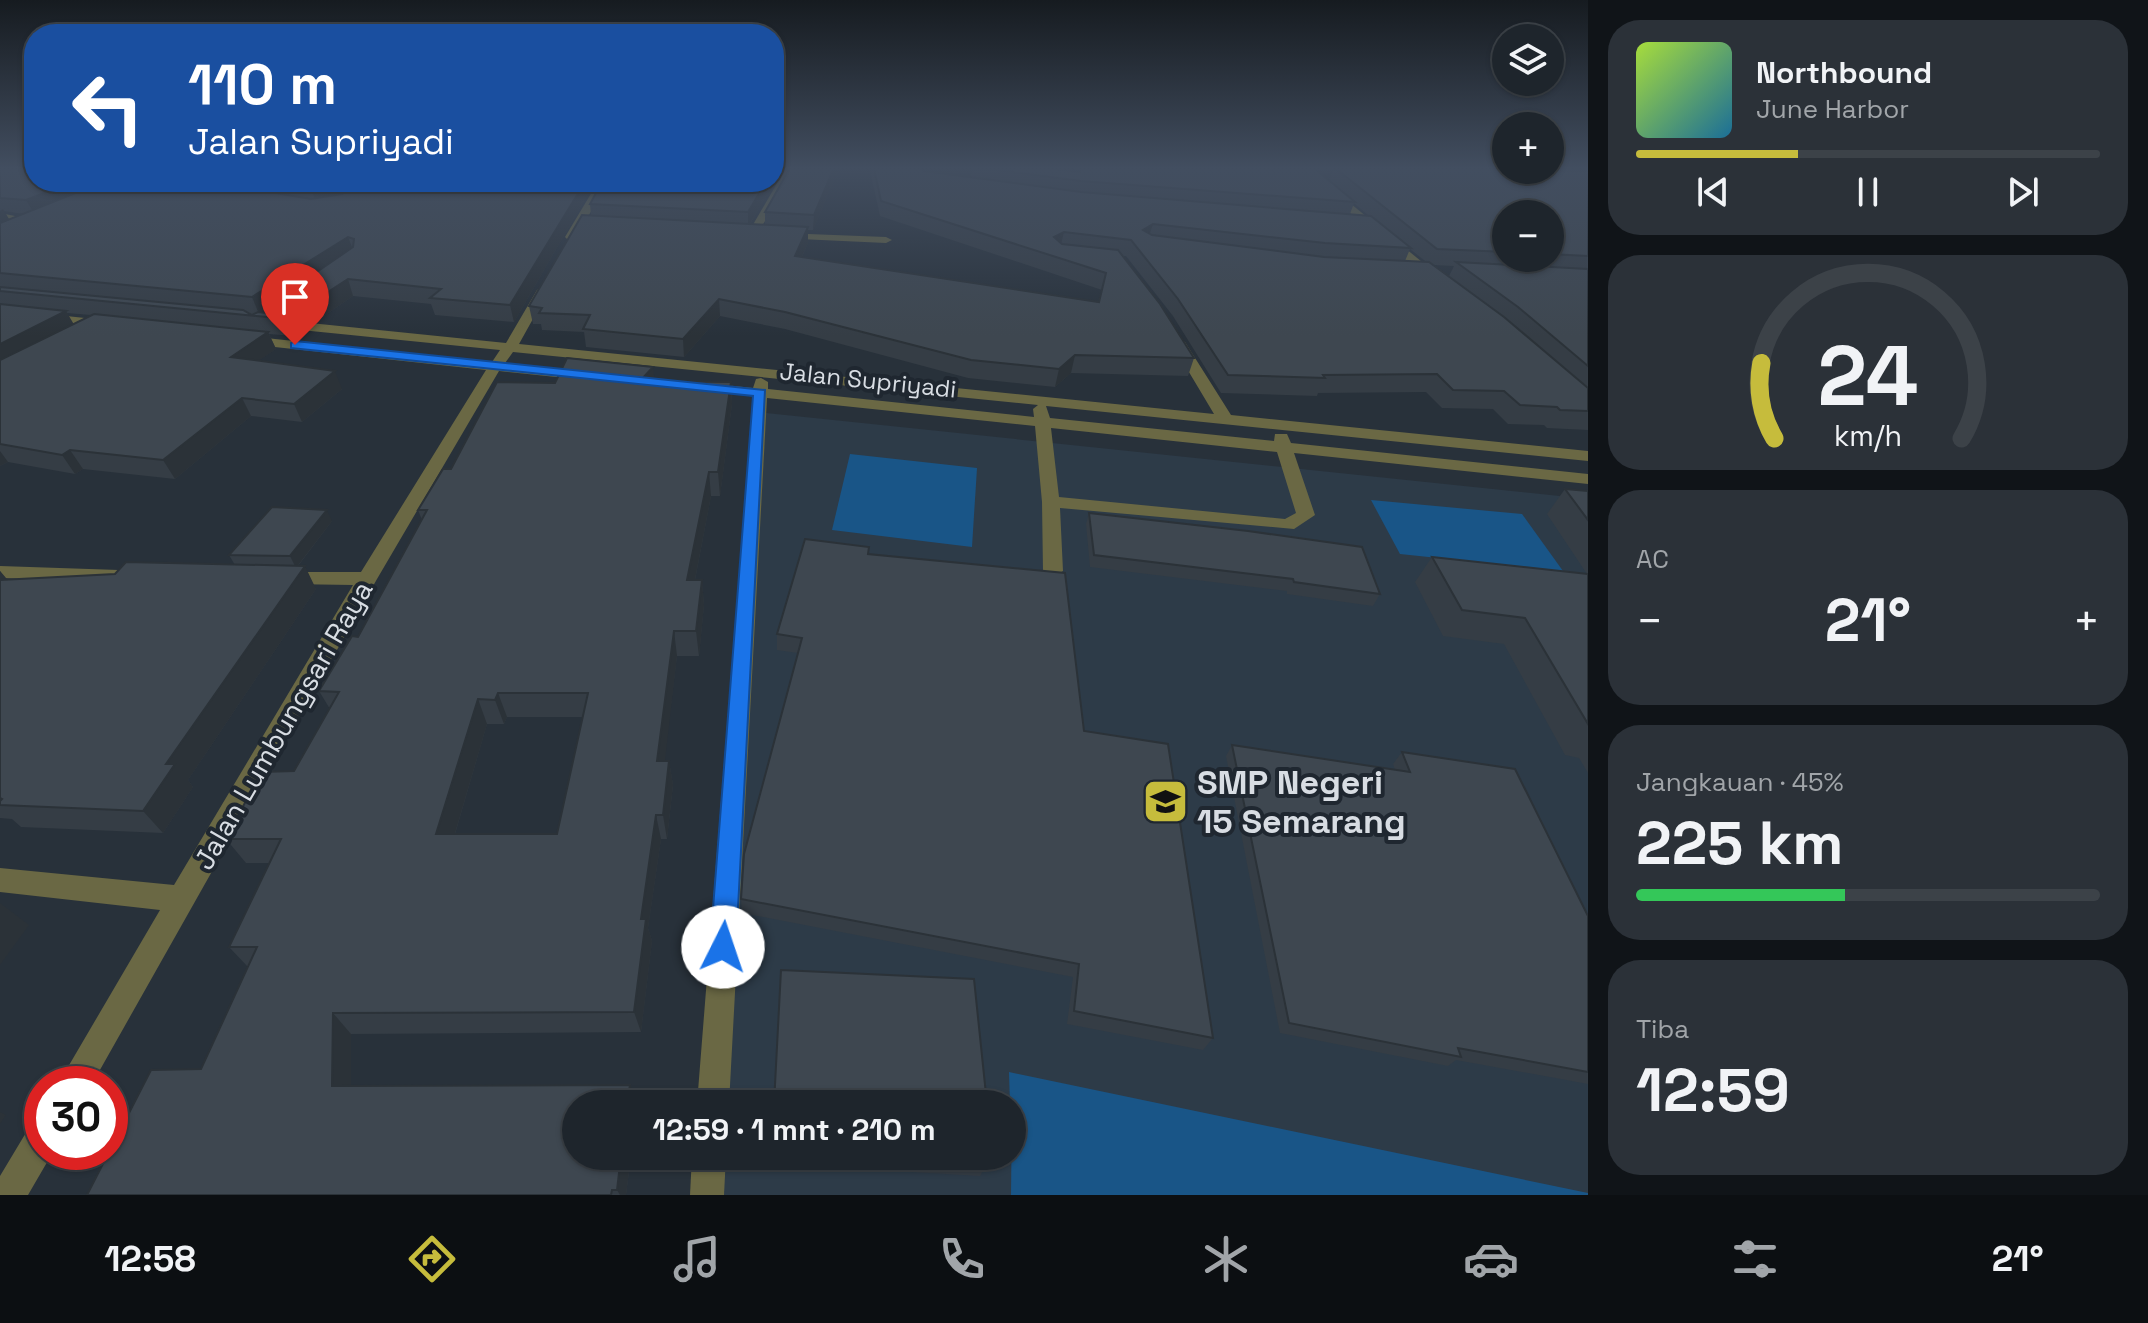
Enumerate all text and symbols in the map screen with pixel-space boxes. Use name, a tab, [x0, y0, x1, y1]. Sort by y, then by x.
map controls	[1492, 24, 1564, 272]
button: layers	[1492, 24, 1564, 96]
text: 110 m	[188, 49, 337, 120]
text: Northbound	[1756, 53, 1932, 92]
icon: left	[56, 56, 160, 160]
text: June Harbor	[1756, 92, 1909, 126]
button: +	[1492, 112, 1564, 184]
text: Jalan Supriyadi	[188, 119, 454, 165]
icon: previous	[1691, 170, 1735, 214]
icon: pause	[1846, 170, 1890, 214]
icon: next	[2001, 170, 2045, 214]
button: −	[1492, 200, 1564, 272]
pin	[261, 263, 329, 345]
icon: arrive	[273, 275, 317, 319]
text: 24	[1818, 322, 1918, 428]
street label: Jalan Supriyadi	[778, 355, 958, 405]
text: km/h	[1834, 418, 1902, 454]
text: AC	[1636, 542, 1669, 576]
street label: Jalan Lumbungsari Raya	[185, 574, 381, 876]
text: 21°	[1825, 582, 1911, 659]
text: −	[1636, 593, 1663, 649]
text: +	[2073, 593, 2100, 649]
place label: SMP Negeri 15 Semarang	[1197, 761, 1406, 843]
text: Jangkauan · 45%	[1636, 765, 1844, 799]
school or university icon: SMP Negeri 15 Semarang	[1142, 778, 1190, 826]
text: 225 km	[1636, 805, 1844, 882]
position arrow	[681, 905, 765, 989]
text: Tiba	[1636, 1012, 1689, 1046]
text: 12:59	[1636, 1052, 1790, 1129]
speed limit sign: 30	[24, 1066, 128, 1170]
text: 12:59 · 1 mnt · 210 m	[652, 1110, 936, 1149]
icon: directions	[404, 1231, 460, 1287]
icon: music	[669, 1231, 725, 1287]
icon: phone	[934, 1231, 990, 1287]
icon: climate	[1198, 1231, 1254, 1287]
icon: car	[1463, 1231, 1519, 1287]
icon: filters	[1727, 1231, 1783, 1287]
text: 12:58	[104, 1236, 196, 1282]
text: 21°	[1992, 1236, 2044, 1282]

